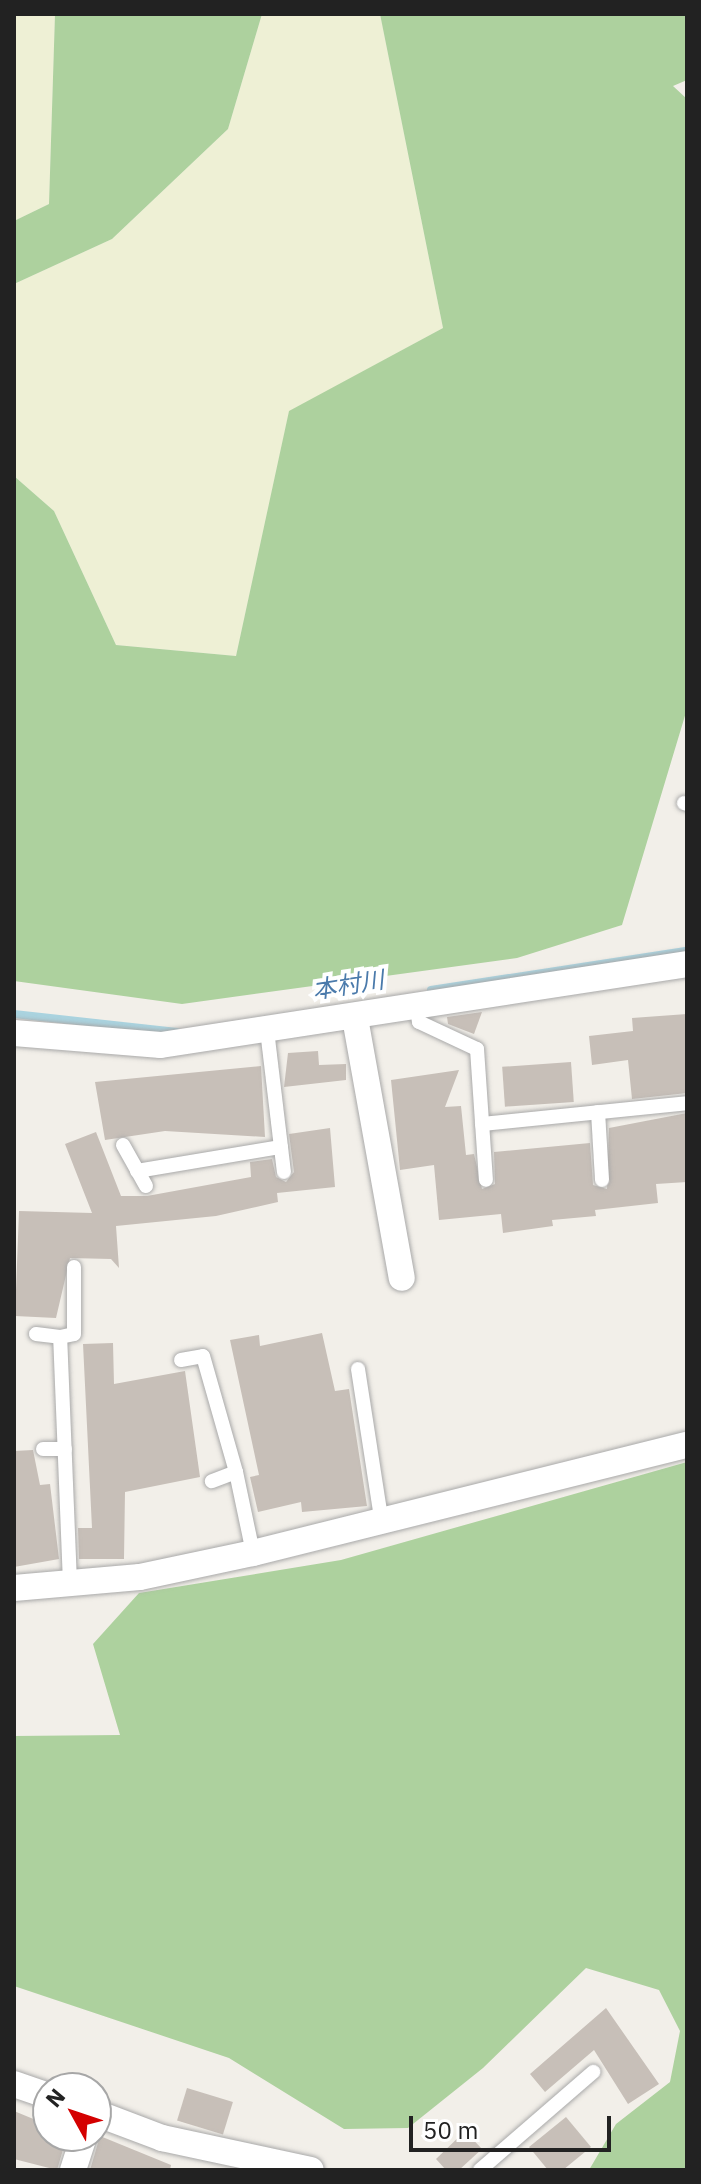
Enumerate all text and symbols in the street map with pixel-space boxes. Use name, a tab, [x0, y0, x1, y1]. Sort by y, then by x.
water label: 本村川	[310, 965, 386, 1005]
north arrow	[32, 2072, 112, 2152]
text: N	[39, 2082, 71, 2113]
scale bar	[413, 2100, 615, 2150]
text: 50 m	[423, 2114, 478, 2146]

